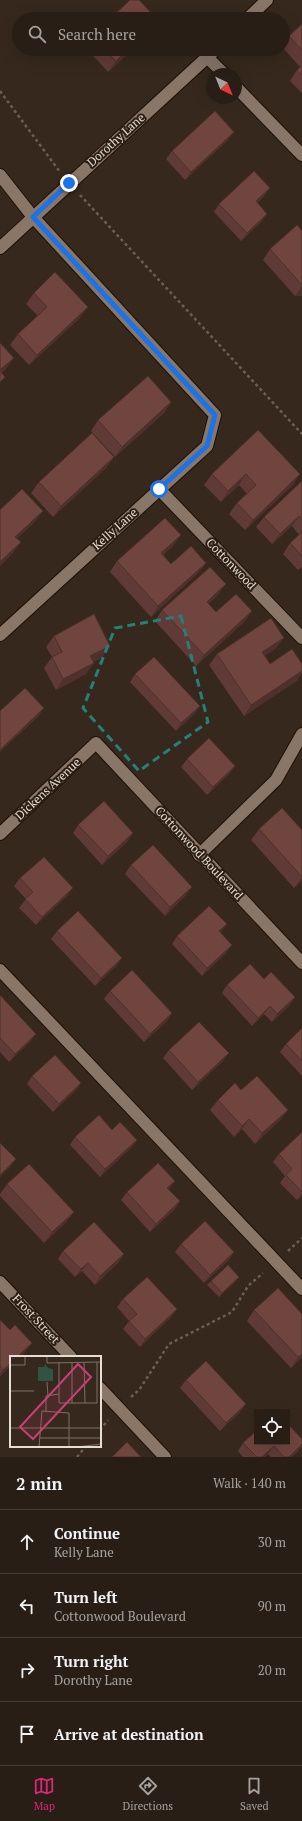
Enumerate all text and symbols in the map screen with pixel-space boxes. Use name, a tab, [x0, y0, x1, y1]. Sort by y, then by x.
search box	[12, 12, 290, 56]
icon: search	[26, 23, 48, 45]
text: Search here	[58, 24, 136, 44]
north arrow	[206, 68, 242, 104]
street label: Dorothy Lane	[84, 110, 148, 169]
route end	[60, 174, 78, 192]
route start	[150, 480, 168, 498]
street label: Kelly Lane	[89, 505, 140, 553]
street label: Cottonwood	[203, 535, 260, 593]
street label: Dickens Avenue	[12, 754, 84, 823]
street label: Cottonwood Boulevard	[152, 803, 247, 903]
street label: Frost Street	[10, 1291, 63, 1347]
inset map	[10, 1356, 101, 1447]
map controls	[254, 1409, 290, 1445]
button: locate	[254, 1409, 290, 1445]
text: 2 min	[16, 1472, 63, 1495]
text: Walk · 140 m	[213, 1474, 286, 1492]
text: Continue	[54, 1523, 120, 1543]
icon: ahead	[16, 1531, 38, 1553]
text: 30 m	[258, 1533, 286, 1551]
text: Kelly Lane	[54, 1543, 114, 1561]
text: Turn left	[54, 1587, 118, 1607]
icon: left	[16, 1595, 38, 1617]
text: 90 m	[258, 1597, 286, 1615]
text: Cottonwood Boulevard	[54, 1607, 186, 1625]
text: Turn right	[54, 1651, 129, 1671]
icon: right	[16, 1659, 38, 1681]
text: 20 m	[258, 1661, 286, 1679]
text: Dorothy Lane	[54, 1671, 133, 1689]
icon: arrive	[16, 1723, 38, 1745]
text: Arrive at destination	[54, 1724, 204, 1744]
tab: Map	[33, 1775, 55, 1813]
tab: Directions	[122, 1775, 173, 1813]
tab: Saved	[240, 1775, 269, 1813]

